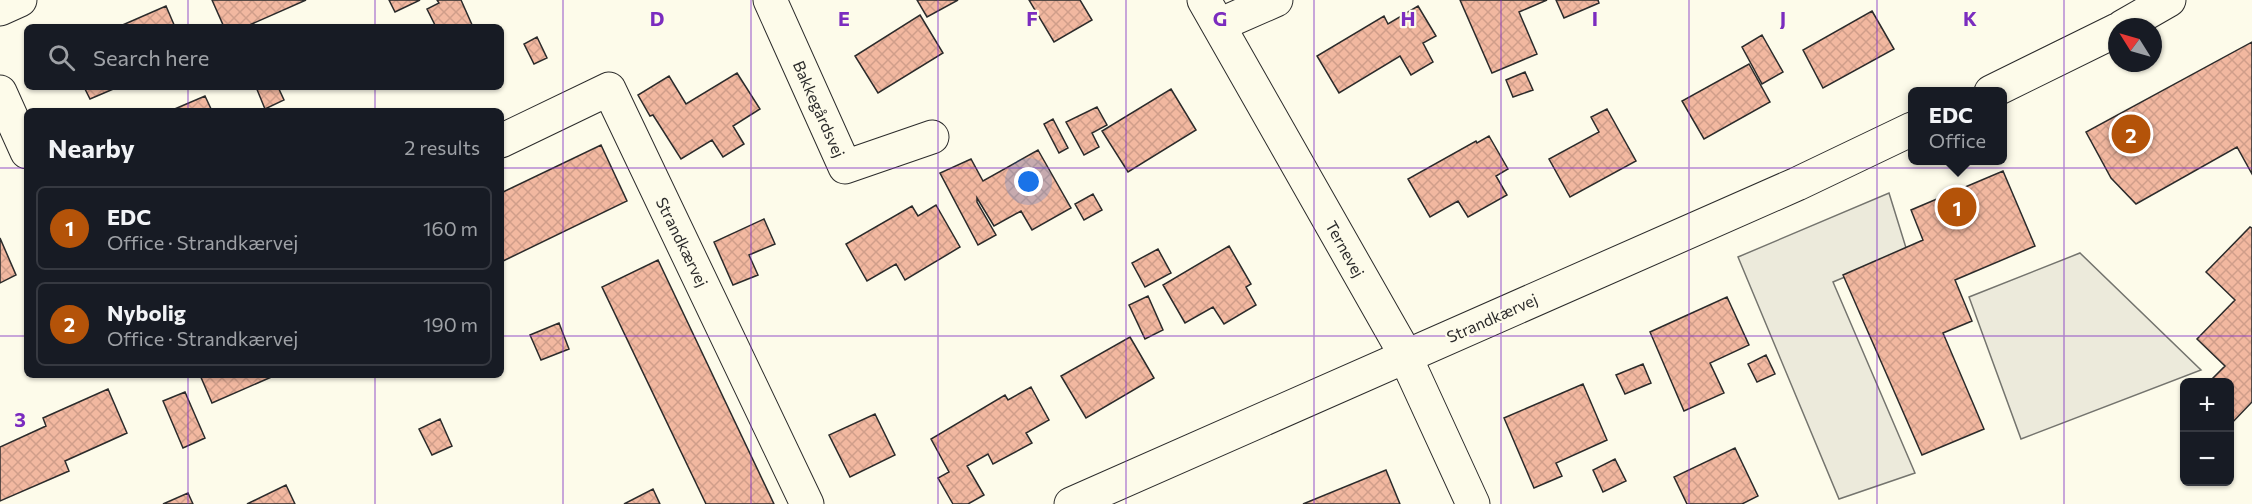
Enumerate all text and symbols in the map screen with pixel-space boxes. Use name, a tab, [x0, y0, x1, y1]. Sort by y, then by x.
text: D	[650, 6, 664, 30]
text: E	[838, 6, 850, 30]
text: F	[1026, 6, 1038, 30]
text: G	[1213, 6, 1227, 30]
text: H	[1401, 6, 1416, 30]
text: I	[1592, 6, 1598, 30]
text: J	[1780, 6, 1786, 30]
text: K	[1963, 6, 1977, 30]
north arrow	[2108, 18, 2162, 72]
search box	[24, 24, 504, 90]
icon: search	[45, 41, 78, 74]
text: Search here	[93, 44, 209, 71]
street label: Bakkegårdsvej	[790, 57, 849, 160]
popup	[1908, 87, 2007, 165]
text: EDC	[1929, 101, 1973, 128]
pin: 2	[2112, 112, 2150, 156]
text: Office	[1929, 128, 1986, 152]
text: Nearby	[48, 132, 135, 163]
text: 2 results	[404, 135, 480, 159]
your location	[1014, 167, 1043, 196]
pin: 1	[1938, 184, 1976, 230]
street label: Strandkærvej	[653, 194, 712, 290]
text: EDC	[107, 203, 151, 230]
text: 1	[65, 216, 74, 240]
text: 160 m	[423, 216, 478, 240]
street label: Ternevej	[1322, 217, 1369, 280]
text: Office · Strandkærvej	[107, 230, 298, 254]
street label: Strandkærvej	[1443, 289, 1540, 346]
text: Nybolig	[107, 299, 186, 326]
text: 2	[64, 312, 75, 336]
text: 190 m	[423, 312, 478, 336]
text: Office · Strandkærvej	[107, 326, 298, 350]
map controls	[2180, 378, 2234, 486]
button: +	[2180, 378, 2234, 432]
text: 3	[14, 407, 26, 431]
button: −	[2180, 432, 2234, 486]

